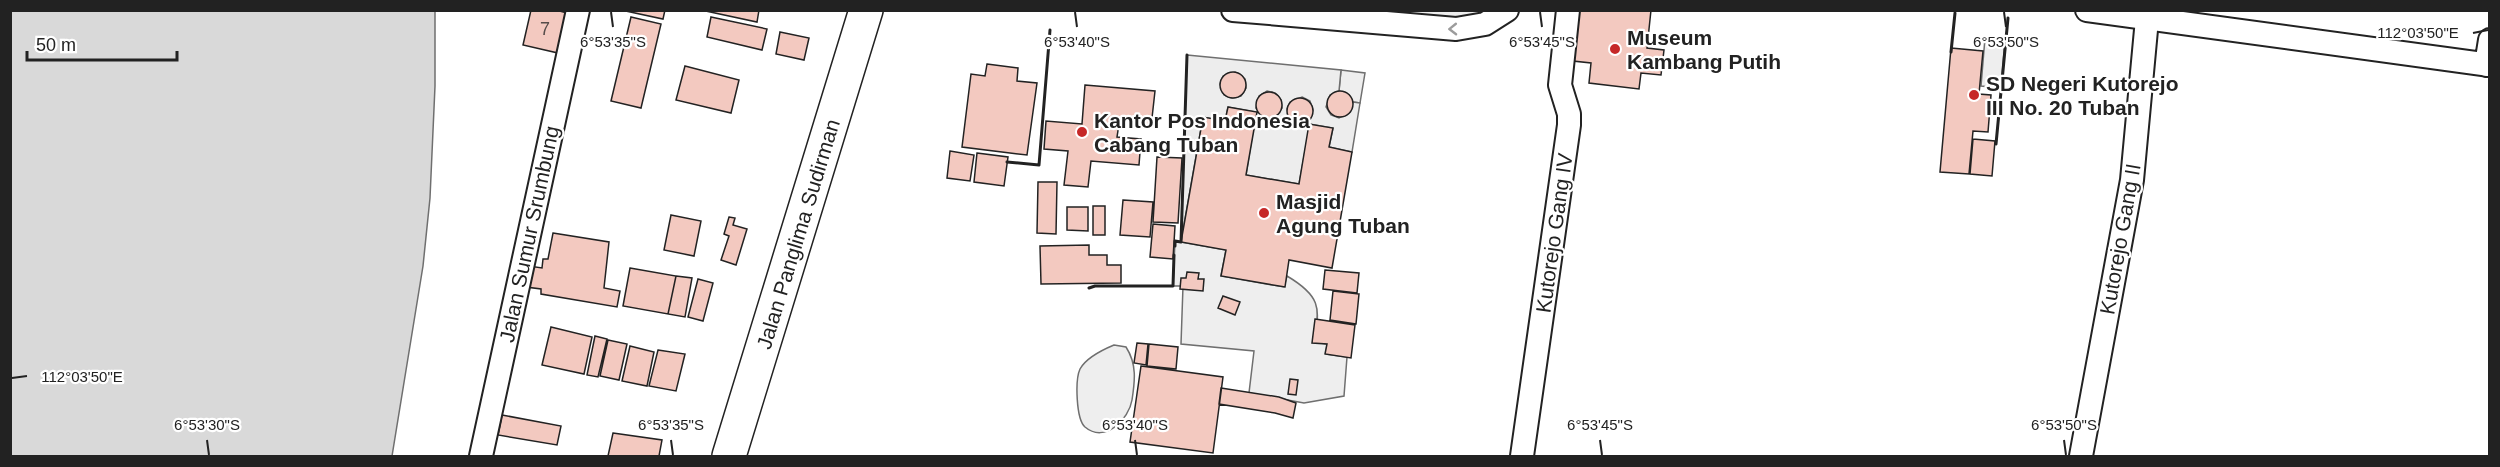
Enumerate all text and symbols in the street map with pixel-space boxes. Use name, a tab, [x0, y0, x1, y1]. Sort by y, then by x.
house number: 7	[540, 19, 550, 39]
one-way arrow	[1449, 23, 1458, 35]
scale bar	[27, 24, 177, 62]
text: 112°03'50"E	[2377, 24, 2459, 41]
place label: Museum Kambang Putih	[1627, 26, 1781, 73]
text: 6°53'35"S	[580, 33, 646, 50]
text: 6°53'40"S	[1044, 33, 1110, 50]
text: 6°53'45"S	[1509, 33, 1575, 50]
text: 6°53'50"S	[1973, 33, 2039, 50]
text: 50 m	[36, 35, 76, 55]
marker: Museum Kambang Putih	[1608, 42, 1622, 56]
place label: SD Negeri Kutorejo III No. 20 Tuban	[1986, 72, 2179, 119]
marker: SD Negeri Kutorejo III No. 20 Tuban	[1967, 88, 1981, 102]
place label: Kantor Pos Indonesia Cabang Tuban	[1094, 109, 1310, 156]
street label: Jalan Panglima Sudirman	[752, 116, 844, 352]
street label: Jalan Sumur Srumbung	[495, 124, 563, 344]
marker: Kantor Pos Indonesia Cabang Tuban	[1075, 125, 1089, 139]
street label: Kutorejo Gang IV	[1531, 152, 1577, 314]
street label: Kutorejo Gang II	[2095, 162, 2145, 316]
place label: Masjid Agung Tuban	[1276, 190, 1410, 237]
marker: Masjid Agung Tuban	[1257, 206, 1271, 220]
text: 112°03'50"E	[41, 368, 123, 385]
text: 6°53'30"S	[174, 416, 240, 433]
text: 6°53'35"S	[638, 416, 704, 433]
text: 6°53'40"S	[1102, 416, 1168, 433]
text: 6°53'45"S	[1567, 416, 1633, 433]
text: 6°53'50"S	[2031, 416, 2097, 433]

